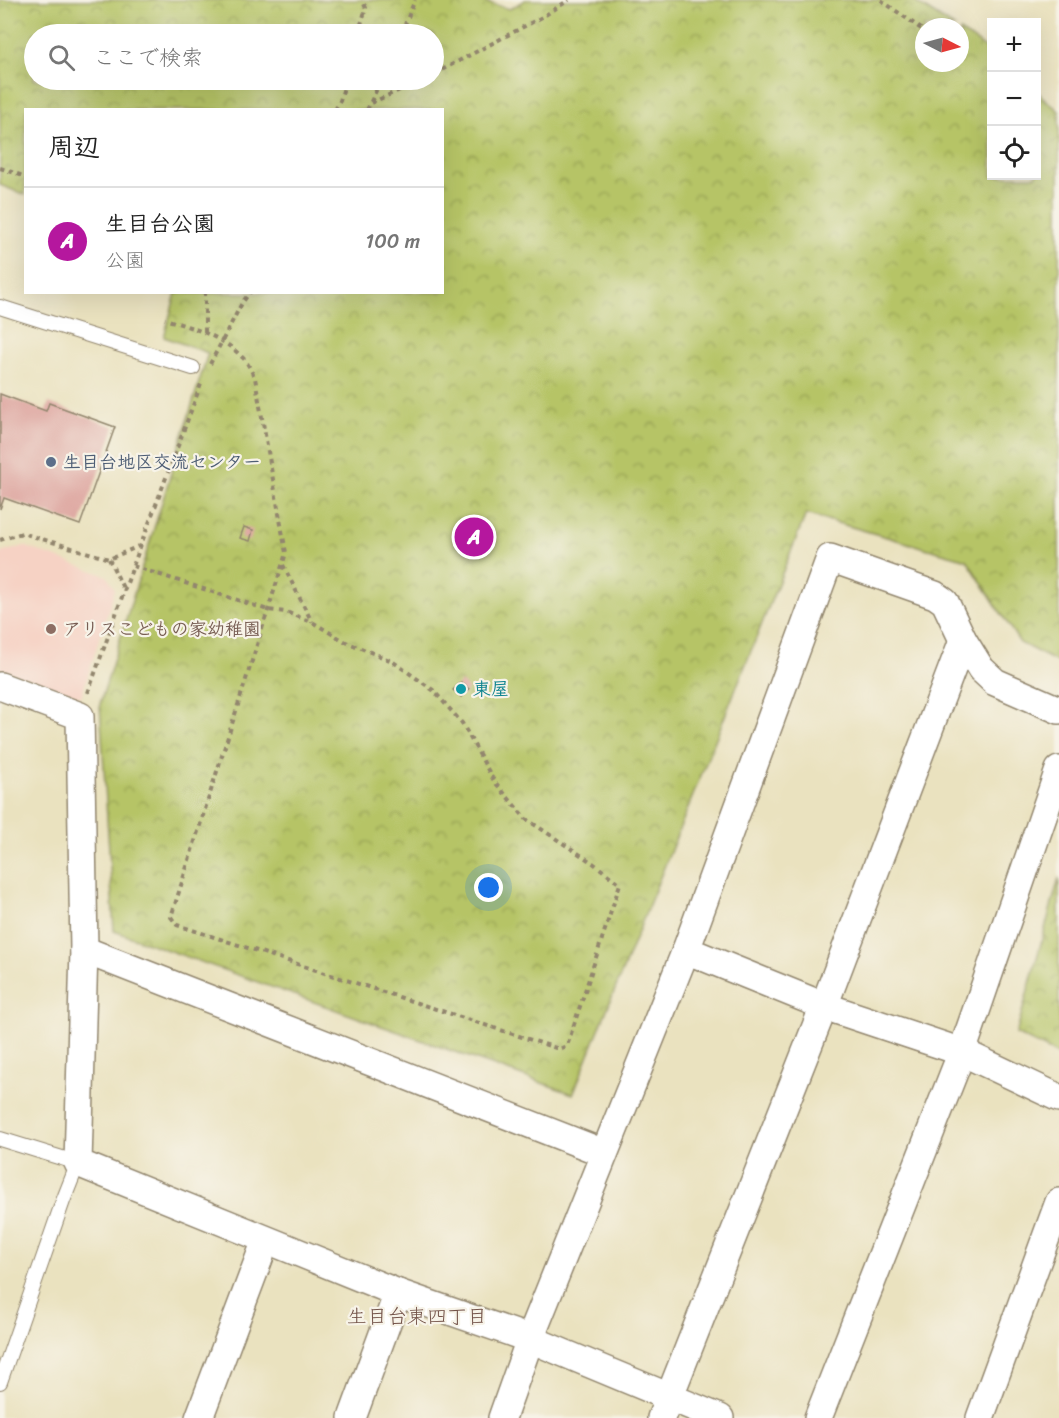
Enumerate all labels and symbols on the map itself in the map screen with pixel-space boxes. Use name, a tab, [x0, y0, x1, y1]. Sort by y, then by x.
north arrow	[915, 18, 969, 72]
place label: 生目台地区交流センター	[63, 446, 261, 478]
marker: 生目台地区交流センター	[44, 455, 58, 469]
pin: A	[454, 514, 494, 560]
place label: アリスこどもの家幼稚園	[63, 613, 261, 645]
marker: アリスこどもの家幼稚園	[44, 622, 58, 636]
place label: 東屋	[473, 673, 509, 705]
marker: 東屋	[454, 682, 468, 696]
your location	[474, 873, 503, 902]
district label: 生目台東四丁目	[347, 1299, 487, 1334]

